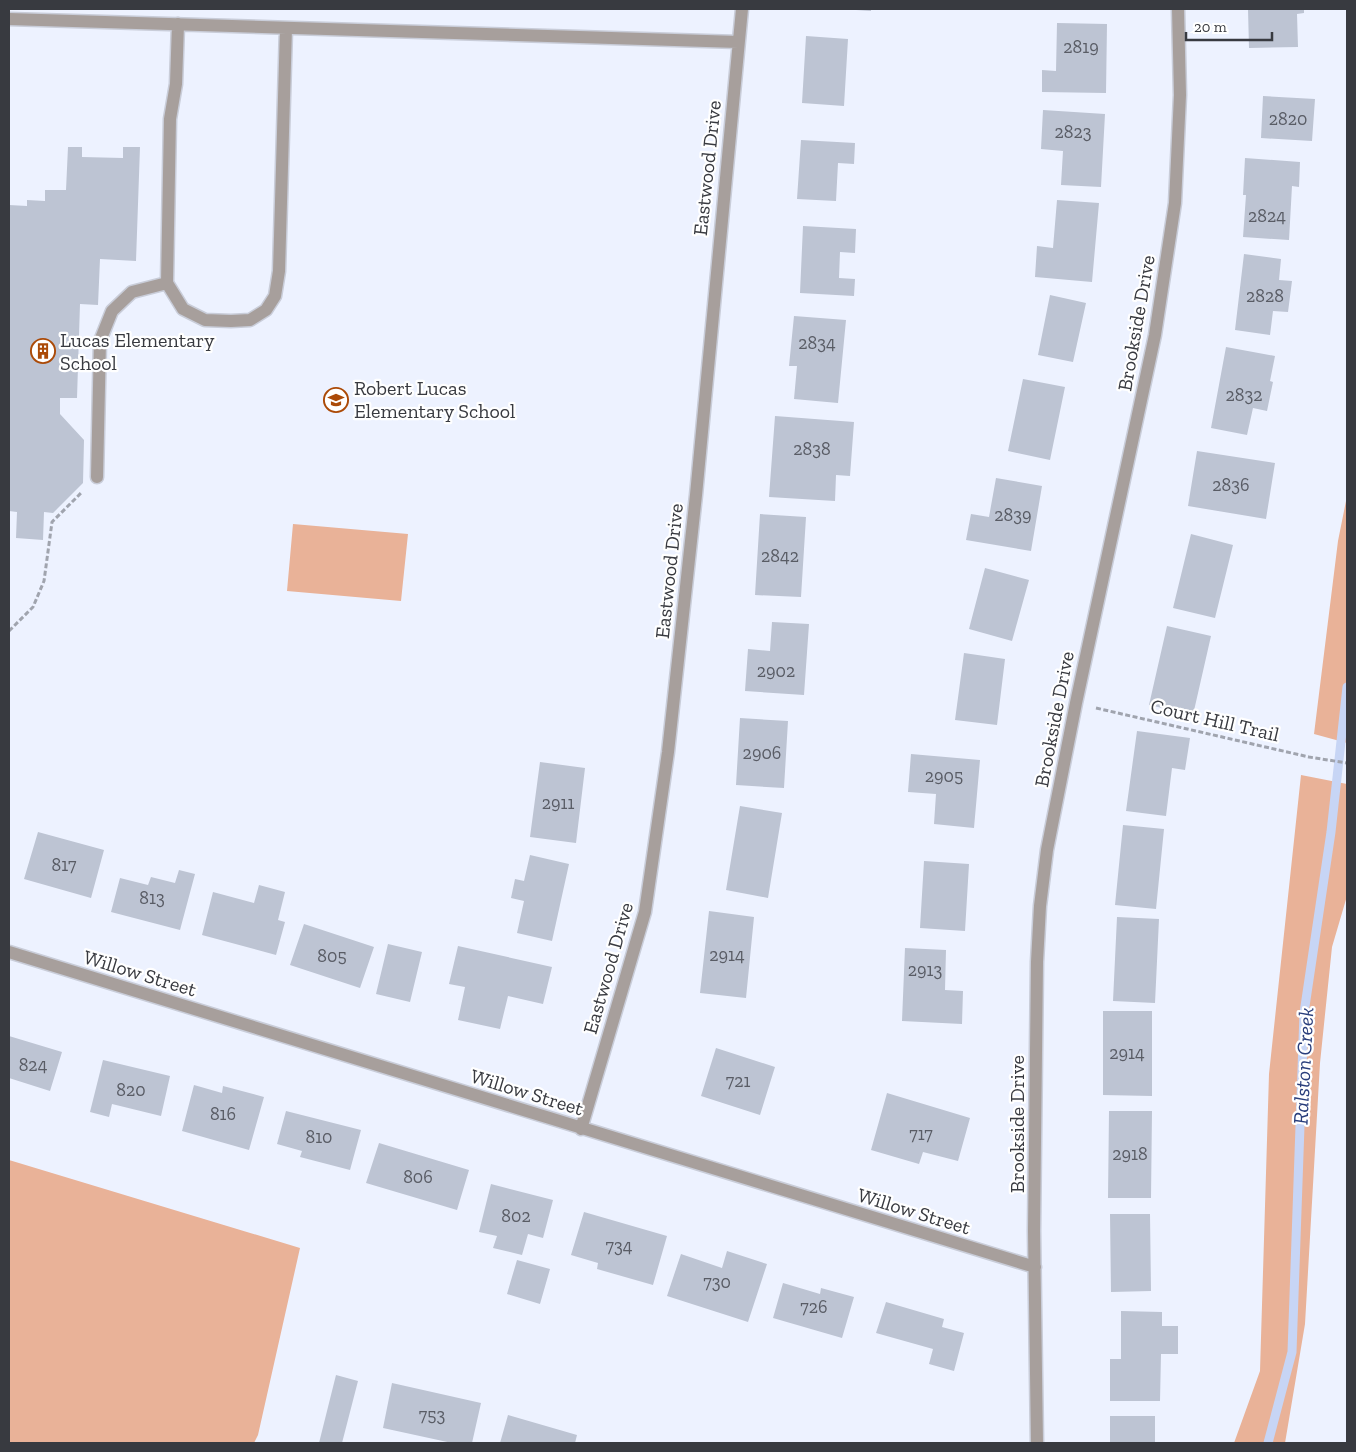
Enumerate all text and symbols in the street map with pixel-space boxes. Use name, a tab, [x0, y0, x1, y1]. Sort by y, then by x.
scale bar	[1186, 10, 1272, 42]
text: 20 m	[1194, 18, 1227, 36]
house number: 2819	[1063, 36, 1099, 58]
street label: Eastwood Drive	[688, 99, 726, 237]
house number: 2820	[1269, 108, 1307, 130]
house number: 2823	[1054, 121, 1092, 143]
house number: 2824	[1248, 205, 1286, 227]
street label: Brookside Drive	[1112, 253, 1160, 393]
house number: 2828	[1246, 285, 1284, 307]
place label: Lucas Elementary School	[60, 328, 215, 375]
house number: 2834	[798, 332, 836, 354]
building icon: Lucas Elementary School	[30, 338, 56, 364]
place label: Robert Lucas Elementary School	[354, 376, 515, 423]
house number: 2832	[1225, 384, 1263, 406]
school or university icon: Robert Lucas Elementary School	[323, 387, 349, 413]
house number: 2838	[793, 438, 831, 460]
house number: 2836	[1212, 474, 1250, 496]
street label: Eastwood Drive	[650, 502, 688, 640]
house number: 2839	[994, 504, 1032, 526]
house number: 2842	[761, 545, 799, 567]
street label: Brookside Drive	[1029, 649, 1079, 789]
house number: 2902	[757, 660, 795, 682]
street label: Court Hill Trail	[1148, 694, 1282, 746]
house number: 2906	[743, 742, 781, 764]
house number: 2905	[925, 765, 963, 787]
house number: 2911	[542, 792, 574, 814]
house number: 817	[52, 854, 77, 876]
house number: 813	[139, 887, 165, 909]
street label: Eastwood Drive	[578, 899, 638, 1037]
street label: Willow Street	[81, 944, 200, 1002]
house number: 2914	[709, 944, 745, 966]
house number: 805	[317, 945, 347, 967]
house number: 2913	[908, 959, 942, 981]
water label: Ralston Creek	[1287, 1007, 1319, 1125]
house number: 2914	[1109, 1042, 1145, 1064]
house number: 824	[19, 1054, 48, 1076]
street label: Brookside Drive	[1005, 1055, 1029, 1193]
street label: Willow Street	[468, 1063, 587, 1121]
house number: 721	[726, 1070, 750, 1092]
house number: 820	[116, 1079, 146, 1101]
house number: 816	[210, 1103, 236, 1125]
house number: 717	[909, 1123, 933, 1145]
house number: 810	[306, 1126, 332, 1148]
house number: 2918	[1112, 1143, 1148, 1165]
house number: 806	[403, 1166, 433, 1188]
street label: Willow Street	[855, 1182, 974, 1240]
house number: 802	[501, 1205, 531, 1227]
house number: 734	[606, 1235, 633, 1257]
house number: 730	[703, 1271, 731, 1293]
house number: 726	[800, 1296, 828, 1318]
house number: 753	[419, 1404, 445, 1426]

